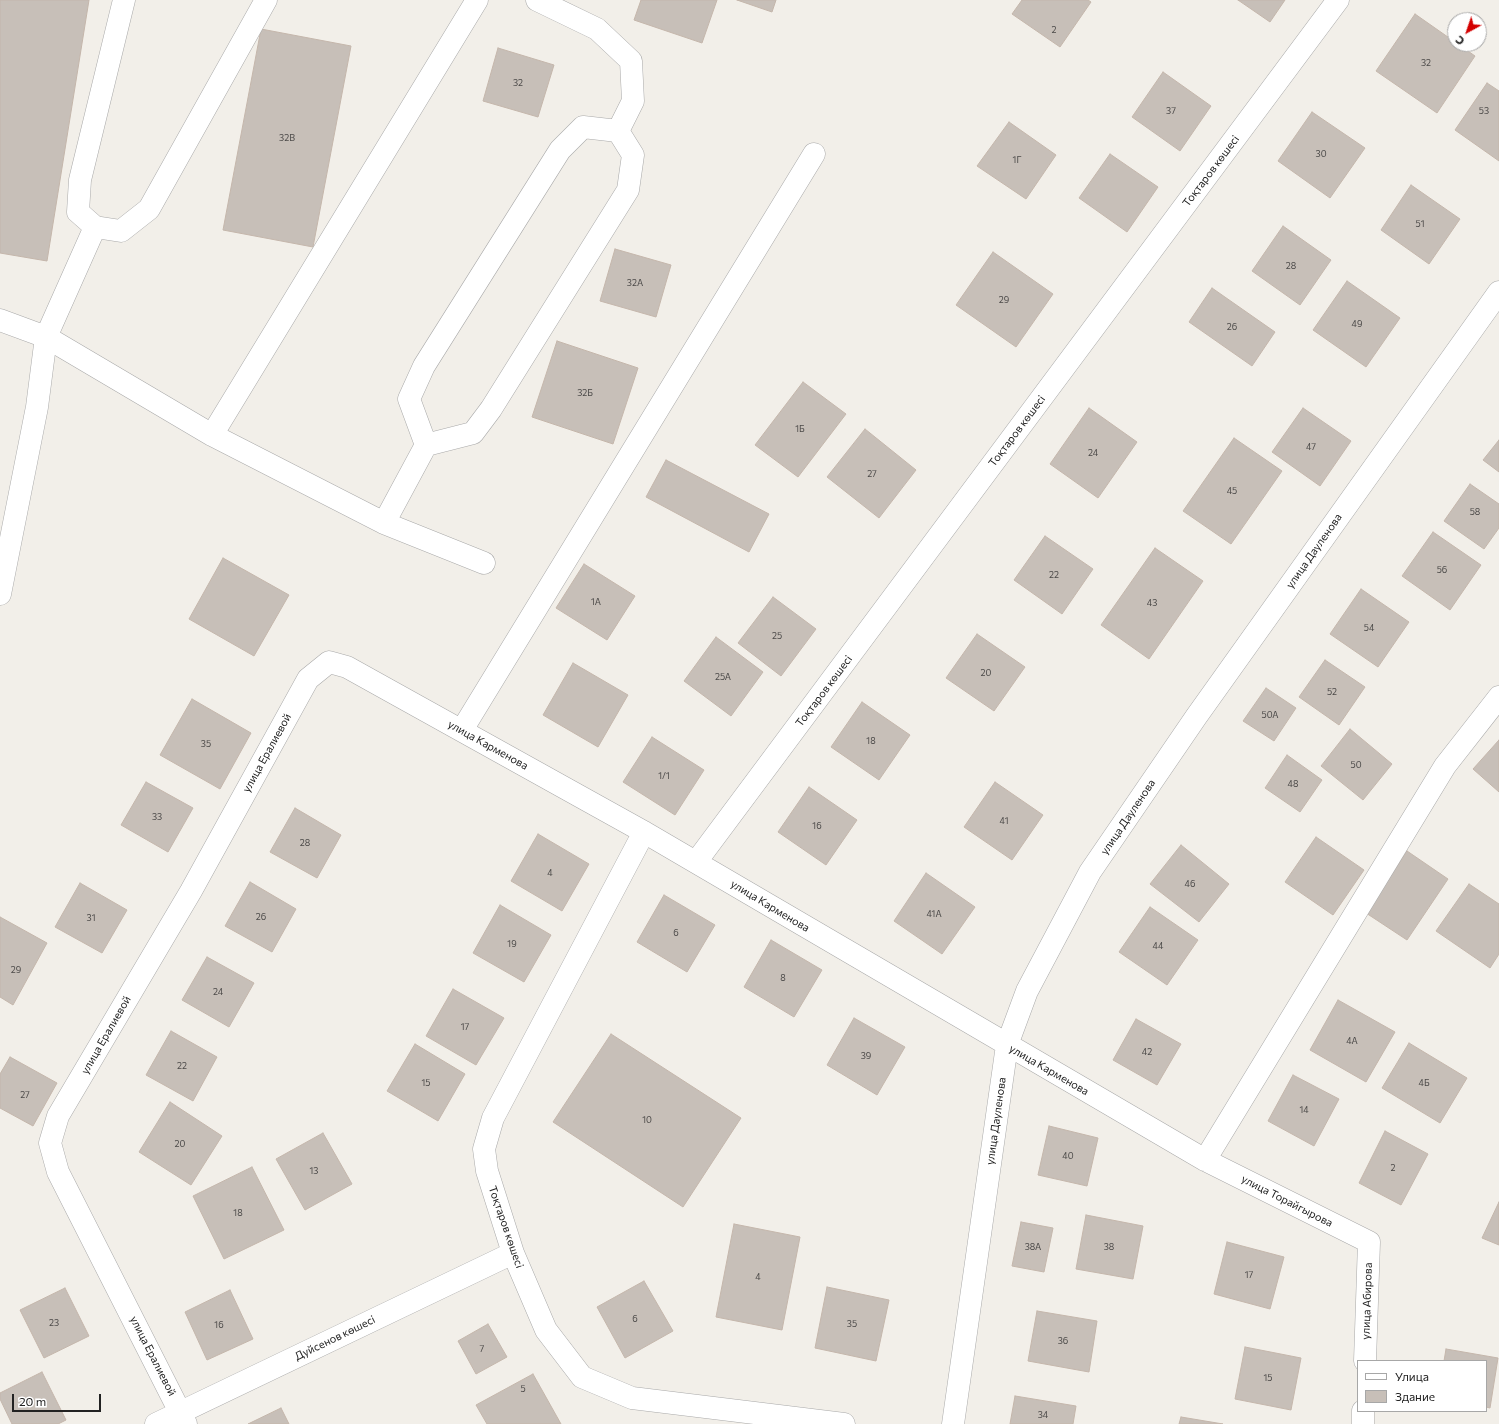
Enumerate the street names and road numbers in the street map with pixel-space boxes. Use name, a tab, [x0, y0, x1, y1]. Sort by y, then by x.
street label: Тоқтаров көшесі	[1180, 133, 1242, 209]
street label: Тоқтаров көшесі	[986, 393, 1048, 469]
street label: улица Дауленова	[1283, 511, 1345, 591]
street label: Тоқтаров көшесі	[793, 653, 855, 729]
street label: улица Ералиевой	[240, 711, 294, 795]
street label: улица Карменова	[446, 717, 530, 773]
street label: улица Дауленова	[1098, 777, 1158, 857]
street label: улица Карменова	[728, 877, 812, 935]
street label: улица Ералиевой	[78, 994, 134, 1076]
street label: улица Карменова	[1007, 1042, 1091, 1098]
street label: улица Дауленова	[983, 1076, 1009, 1166]
street label: улица Торайгырова	[1239, 1172, 1335, 1230]
street label: Тоқтаров көшесі	[486, 1184, 526, 1270]
street label: улица Абирова	[1359, 1262, 1375, 1340]
street label: Дуйсенов көшесі	[293, 1313, 377, 1363]
street label: улица Ералиевой	[127, 1314, 179, 1398]

